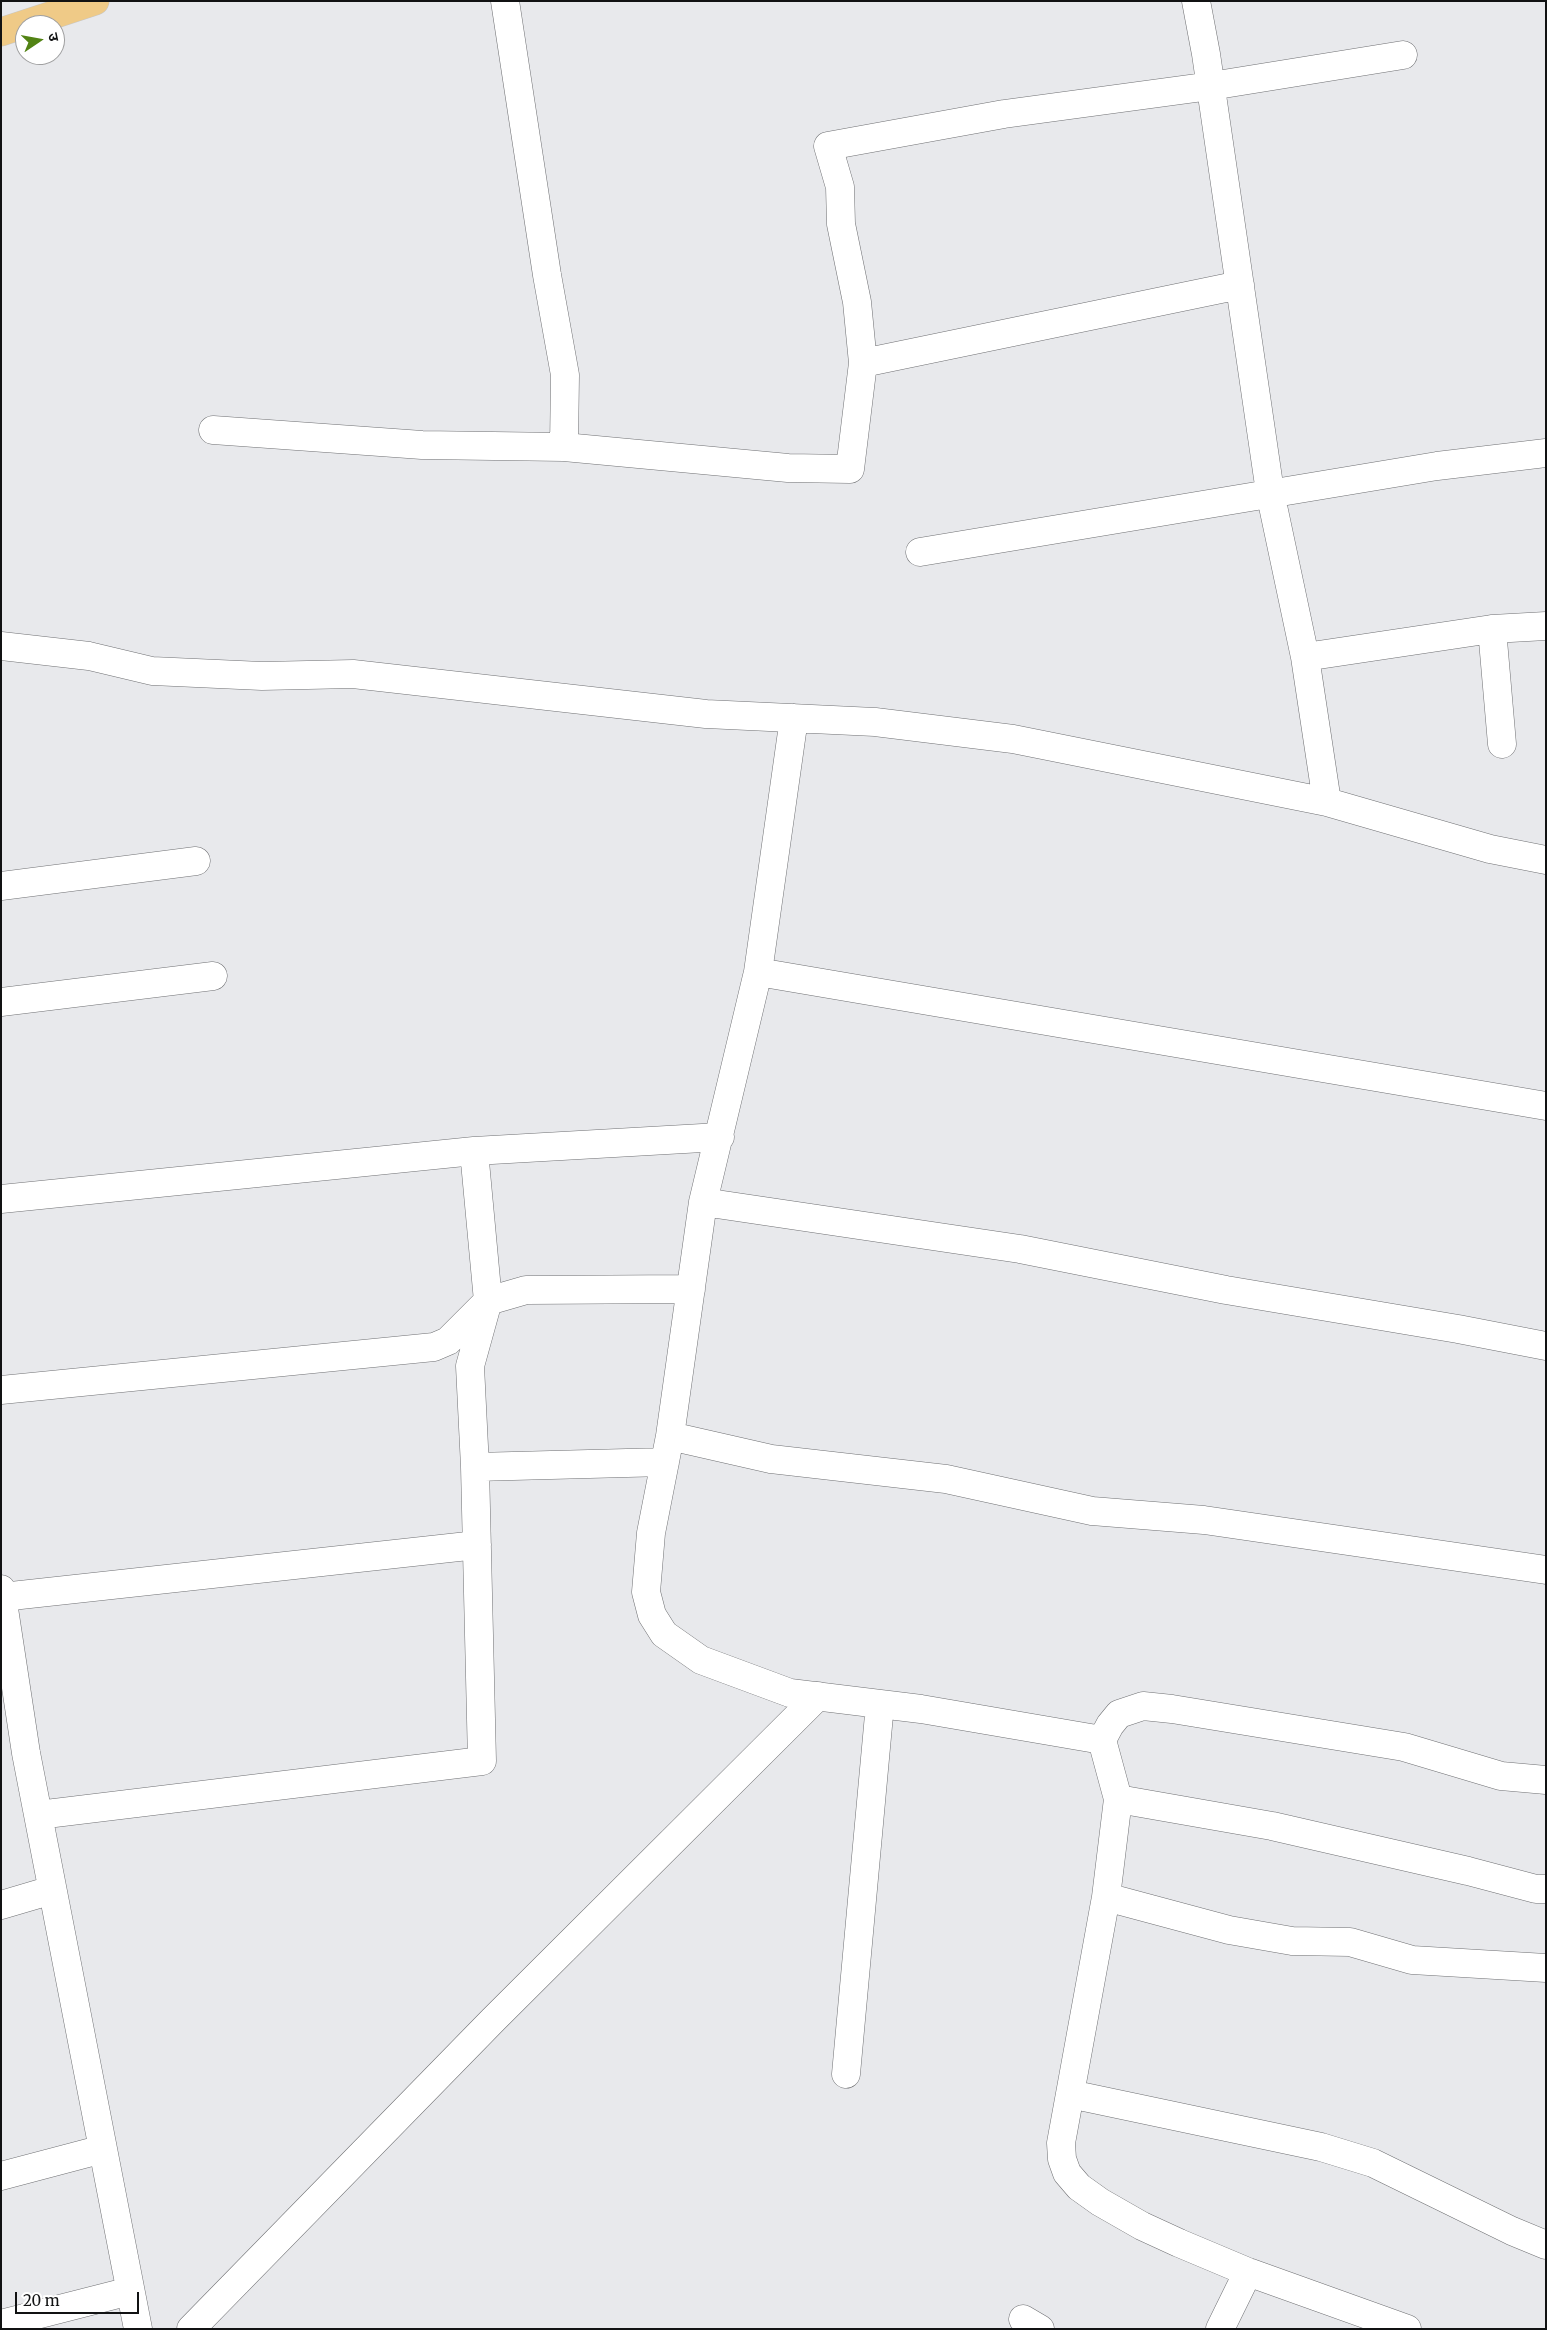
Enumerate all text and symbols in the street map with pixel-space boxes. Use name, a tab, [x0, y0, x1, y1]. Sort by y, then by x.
north arrow	[15, 15, 65, 65]
text: उ	[44, 31, 63, 43]
scale bar	[18, 2282, 141, 2314]
text: 20 m	[23, 2291, 60, 2310]

